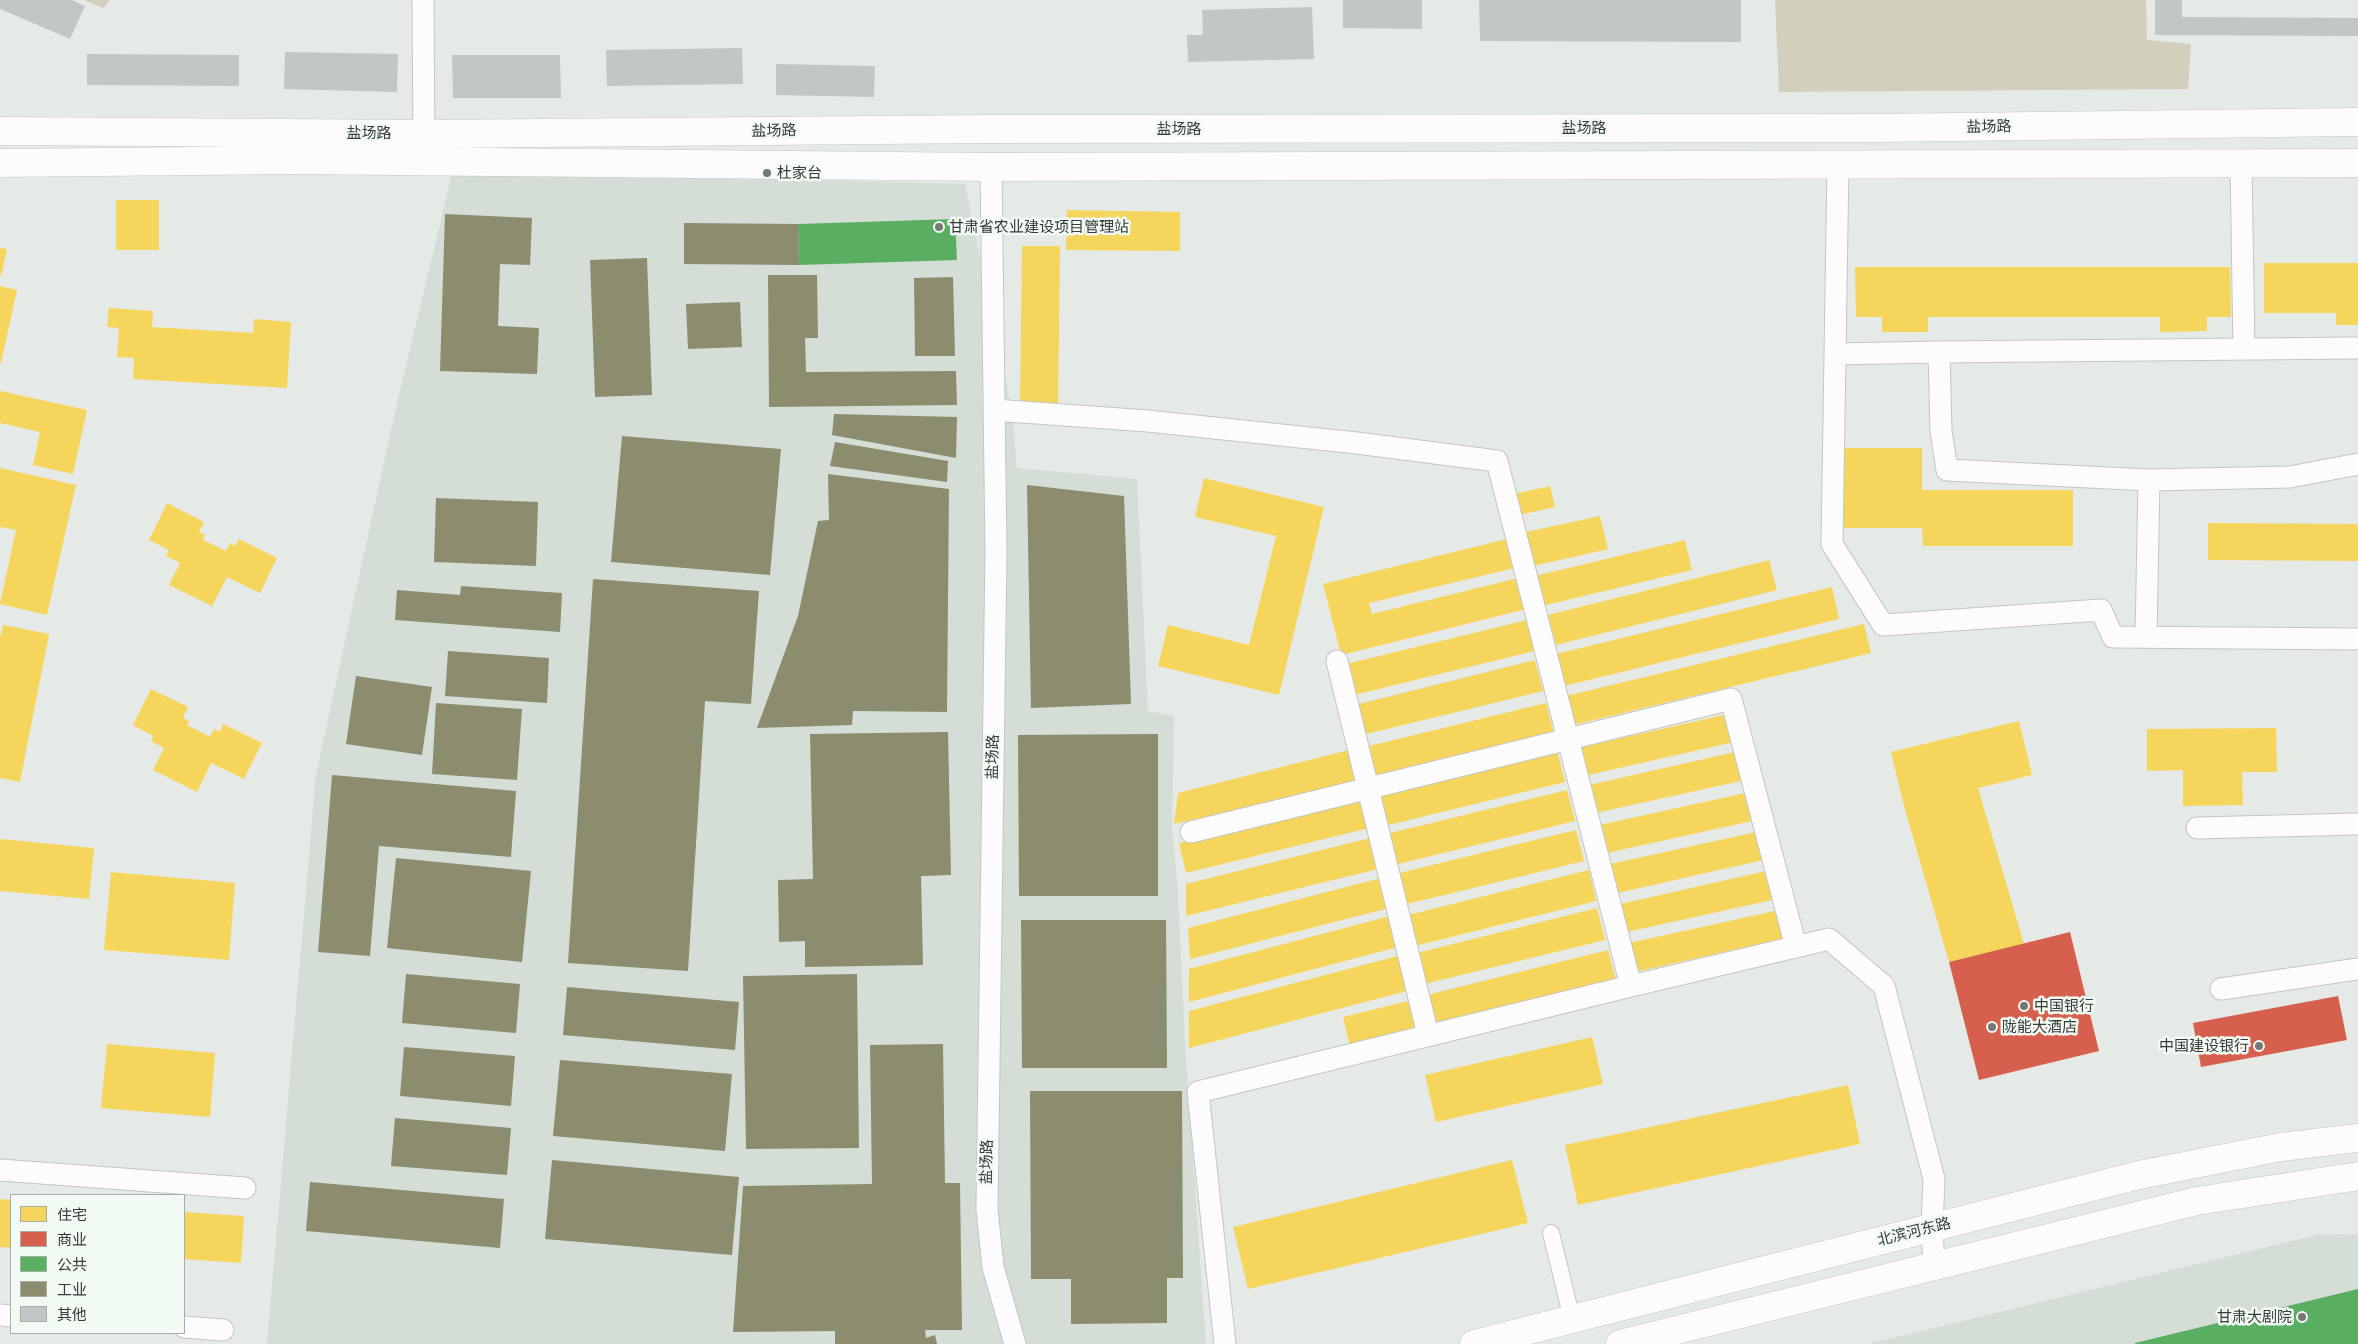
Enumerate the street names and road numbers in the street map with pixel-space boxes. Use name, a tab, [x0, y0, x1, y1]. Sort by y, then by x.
street label: 盐场路	[1966, 118, 2012, 136]
street label: 盐场路	[1562, 119, 1606, 137]
street label: 盐场路	[1157, 120, 1201, 138]
street label: 盐场路	[751, 122, 797, 140]
street label: 盐场路	[347, 124, 391, 142]
street label: 盐场路	[984, 734, 1002, 780]
street label: 盐场路	[978, 1139, 996, 1185]
street label: 北滨河东路	[1875, 1214, 1953, 1250]

